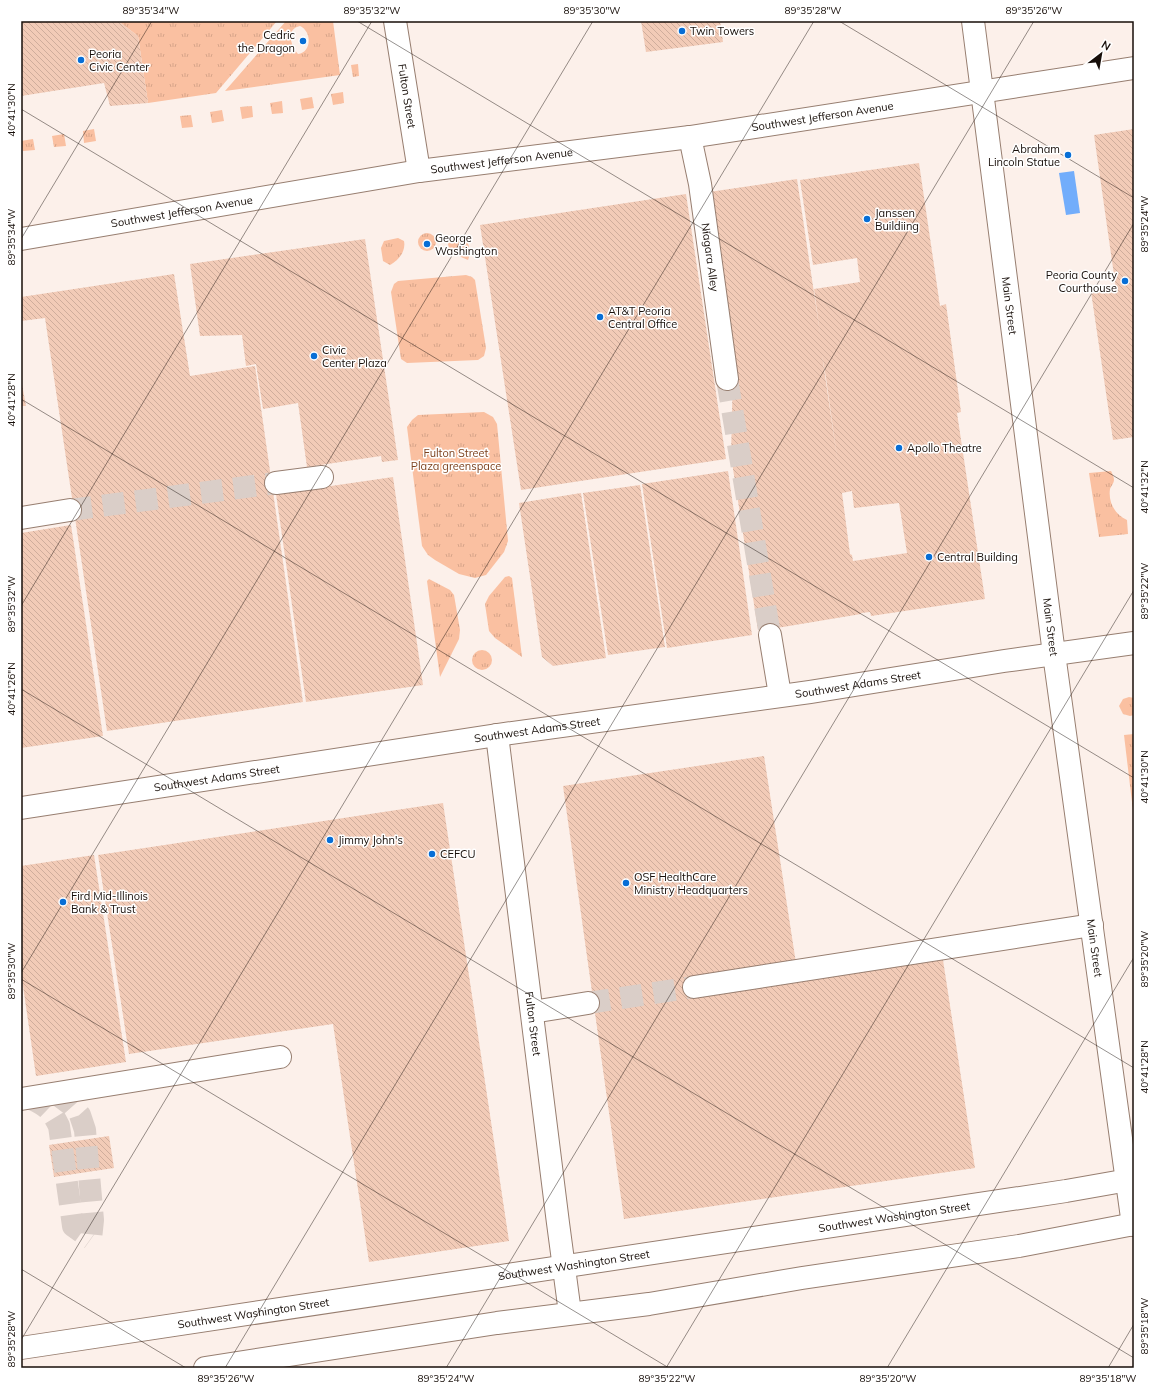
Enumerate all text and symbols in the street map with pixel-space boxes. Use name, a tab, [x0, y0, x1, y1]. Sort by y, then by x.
text: 89°35'34"W	[123, 4, 179, 17]
text: 89°35'32"W	[344, 4, 400, 17]
text: 89°35'30"W	[564, 4, 620, 17]
text: 89°35'28"W	[785, 4, 841, 17]
text: 89°35'26"W	[1006, 4, 1062, 17]
place label: Twin Towers	[690, 24, 754, 38]
marker: Twin Towers	[677, 26, 687, 36]
place label: Cedric the Dragon	[238, 28, 296, 55]
north arrow	[1081, 34, 1121, 74]
marker: Cedric the Dragon	[298, 36, 308, 46]
text: N	[1099, 37, 1113, 54]
place label: Peoria Civic Center	[89, 47, 149, 74]
marker: Peoria Civic Center	[76, 55, 86, 65]
street label: Fulton Street	[395, 63, 419, 129]
text: 40°41'30"N	[5, 83, 18, 137]
street label: Southwest Jefferson Avenue	[751, 98, 894, 134]
place label: Abraham Lincoln Statue	[988, 142, 1060, 169]
street label: Southwest Jefferson Avenue	[430, 145, 574, 177]
marker: Abraham Lincoln Statue	[1063, 150, 1073, 160]
street label: Southwest Jefferson Avenue	[110, 193, 254, 231]
text: 89°35'24"W	[1138, 196, 1151, 252]
place label: Janssen Buildiing	[875, 206, 919, 233]
text: 89°35'34"W	[5, 209, 18, 265]
marker: Janssen Buildiing	[862, 214, 872, 224]
street label: Niagara Alley	[698, 222, 722, 293]
place label: George Washington	[435, 231, 497, 258]
marker: George Washington	[422, 239, 432, 249]
place label: Peoria County Courthouse	[1046, 268, 1117, 295]
street label: Main Street	[999, 276, 1020, 336]
marker: Peoria County Courthouse	[1120, 276, 1130, 286]
place label: AT&T Peoria Central Office	[608, 304, 677, 331]
marker: AT&T Peoria Central Office	[595, 312, 605, 322]
place label: Civic Center Plaza	[322, 343, 387, 370]
marker: Civic Center Plaza	[309, 351, 319, 361]
text: 40°41'28"N	[5, 373, 18, 427]
place label: Apollo Theatre	[907, 441, 982, 455]
marker: Apollo Theatre	[894, 443, 904, 453]
park label: Fulton Street Plaza greenspace	[411, 446, 501, 473]
text: 40°41'32"N	[1138, 460, 1151, 514]
place label: Central Building	[937, 550, 1018, 564]
marker: Central Building	[924, 552, 934, 562]
text: 89°35'22"W	[1138, 563, 1151, 619]
text: 89°35'32"W	[5, 576, 18, 632]
street label: Main Street	[1040, 597, 1061, 657]
text: 40°41'26"N	[5, 662, 18, 716]
street label: Southwest Adams Street	[794, 667, 922, 701]
street label: Southwest Adams Street	[473, 714, 601, 745]
text: 40°41'30"N	[1138, 750, 1151, 804]
street label: Southwest Adams Street	[153, 761, 281, 795]
place label: Jimmy John's	[338, 833, 403, 847]
marker: Jimmy John's	[325, 835, 335, 845]
place label: CEFCU	[440, 847, 476, 861]
marker: CEFCU	[427, 849, 437, 859]
place label: OSF HealthCare Ministry Headquarters	[634, 870, 748, 897]
marker: OSF HealthCare Ministry Headquarters	[621, 878, 631, 888]
place label: Fird Mid-Illinois Bank & Trust	[71, 889, 148, 916]
marker: Fird Mid-Illinois Bank & Trust	[58, 897, 68, 907]
street label: Main Street	[1084, 918, 1106, 978]
text: 89°35'20"W	[1138, 931, 1151, 987]
text: 89°35'30"W	[5, 943, 18, 999]
street label: Fulton Street	[522, 991, 544, 1057]
text: 40°41'28"N	[1138, 1040, 1151, 1094]
street label: Southwest Washington Street	[817, 1198, 971, 1235]
street label: Southwest Washington Street	[497, 1247, 651, 1283]
street label: Southwest Washington Street	[177, 1295, 330, 1331]
text: 89°35'18"W	[1138, 1298, 1151, 1354]
text: 89°35'28"W	[5, 1311, 18, 1367]
text: 89°35'26"W	[198, 1372, 254, 1385]
text: 89°35'24"W	[418, 1372, 474, 1385]
text: 89°35'22"W	[639, 1372, 695, 1385]
text: 89°35'20"W	[860, 1372, 916, 1385]
text: 89°35'18"W	[1080, 1372, 1136, 1385]

